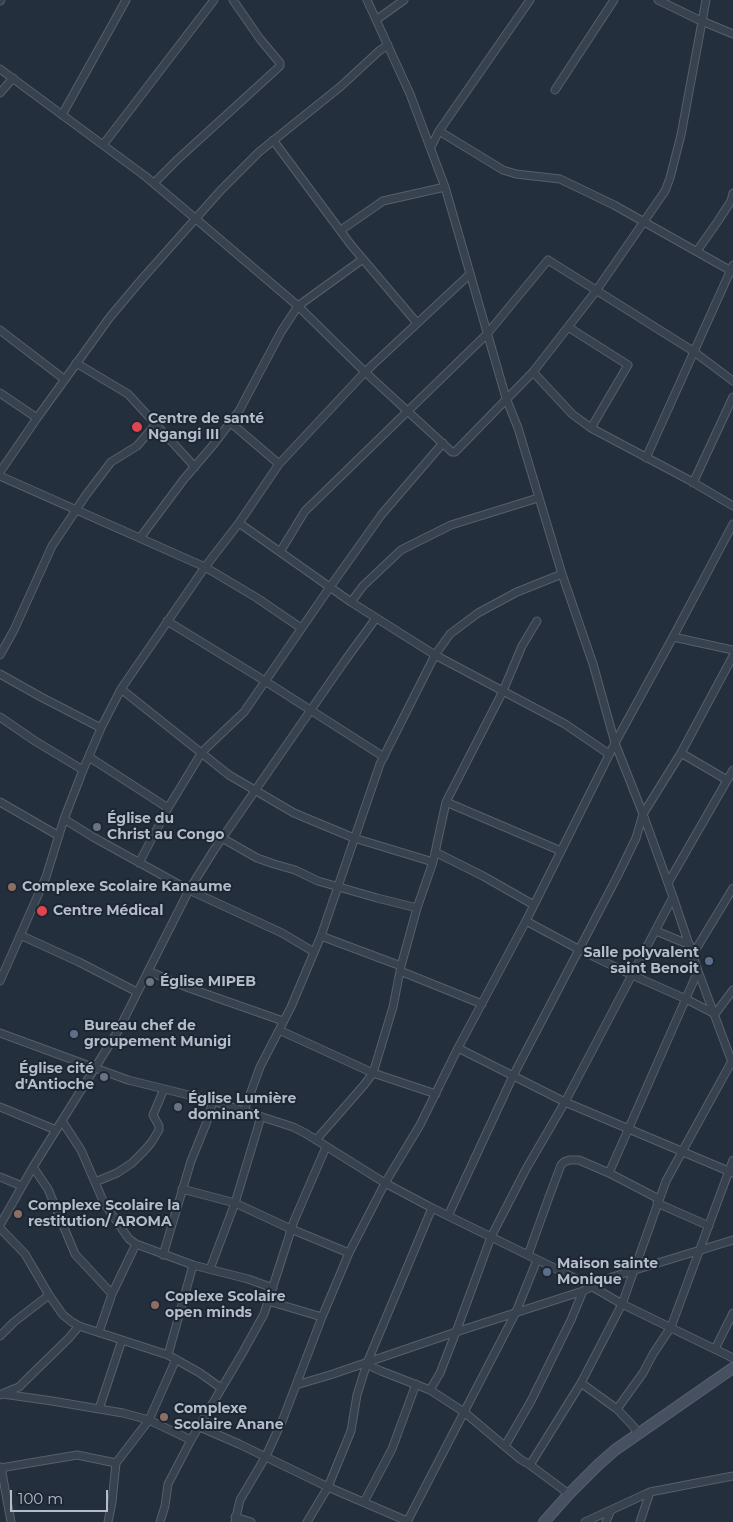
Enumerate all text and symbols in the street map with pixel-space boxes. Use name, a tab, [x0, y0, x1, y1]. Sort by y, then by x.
place label: Centre de santé Ngangi III	[148, 411, 264, 444]
marker: Centre de santé Ngangi III	[130, 420, 144, 434]
place label: Église du Christ au Congo	[107, 811, 224, 844]
marker: Église du Christ au Congo	[91, 821, 103, 833]
place label: Complexe Scolaire Kanaume	[22, 879, 232, 895]
marker: Complexe Scolaire Kanaume	[6, 881, 18, 893]
place label: Centre Médical	[53, 903, 163, 919]
marker: Centre Médical	[35, 904, 49, 918]
place label: Salle polyvalent saint Benoit	[583, 945, 699, 978]
marker: Salle polyvalent saint Benoit	[703, 955, 715, 967]
place label: Église MIPEB	[160, 974, 256, 990]
marker: Église MIPEB	[144, 976, 156, 988]
place label: Bureau chef de groupement Munigi	[84, 1018, 231, 1050]
marker: Bureau chef de groupement Munigi	[68, 1028, 80, 1040]
place label: Église cité d'Antioche	[15, 1061, 94, 1094]
marker: Église cité d'Antioche	[98, 1071, 110, 1083]
place label: Église Lumière dominant	[188, 1091, 296, 1124]
marker: Église Lumière dominant	[172, 1101, 184, 1113]
place label: Complexe Scolaire la restitution/ AROMA	[28, 1198, 180, 1230]
marker: Complexe Scolaire la restitution/ AROMA	[12, 1208, 24, 1220]
place label: Maison sainte Monique	[557, 1256, 658, 1288]
marker: Maison sainte Monique	[541, 1266, 553, 1278]
place label: Coplexe Scolaire open minds	[165, 1289, 286, 1321]
marker: Coplexe Scolaire open minds	[149, 1299, 161, 1311]
place label: Complexe Scolaire Anane	[174, 1401, 284, 1434]
marker: Complexe Scolaire Anane	[158, 1411, 170, 1423]
scale bar	[12, 1480, 110, 1512]
text: 100 m	[18, 1489, 63, 1508]

